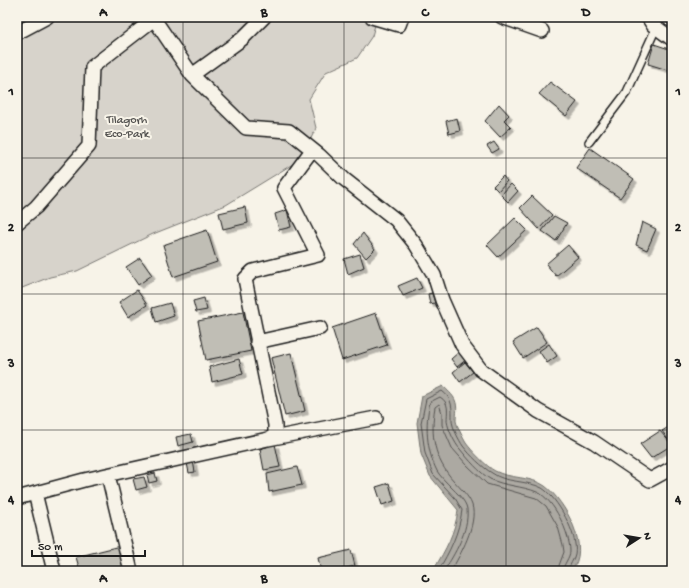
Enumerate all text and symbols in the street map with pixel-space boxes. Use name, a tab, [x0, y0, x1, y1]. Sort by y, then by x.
text: A	[98, 6, 108, 21]
text: B	[260, 6, 269, 21]
text: C	[420, 6, 430, 21]
text: D	[581, 6, 591, 21]
text: 1	[7, 85, 14, 100]
text: 1	[674, 85, 681, 100]
park label: Tilagorh Eco-Park	[105, 114, 151, 142]
text: 2	[8, 221, 15, 236]
text: 2	[675, 221, 682, 236]
text: 3	[7, 357, 15, 372]
text: 3	[674, 357, 682, 372]
text: 4	[7, 493, 15, 508]
text: 4	[674, 493, 682, 508]
north arrow	[619, 518, 659, 558]
scale bar	[32, 532, 145, 558]
text: N	[640, 532, 653, 541]
text: 50 m	[38, 541, 63, 555]
text: A	[98, 572, 108, 587]
text: B	[260, 572, 269, 587]
text: C	[420, 572, 430, 587]
text: D	[581, 572, 591, 587]

